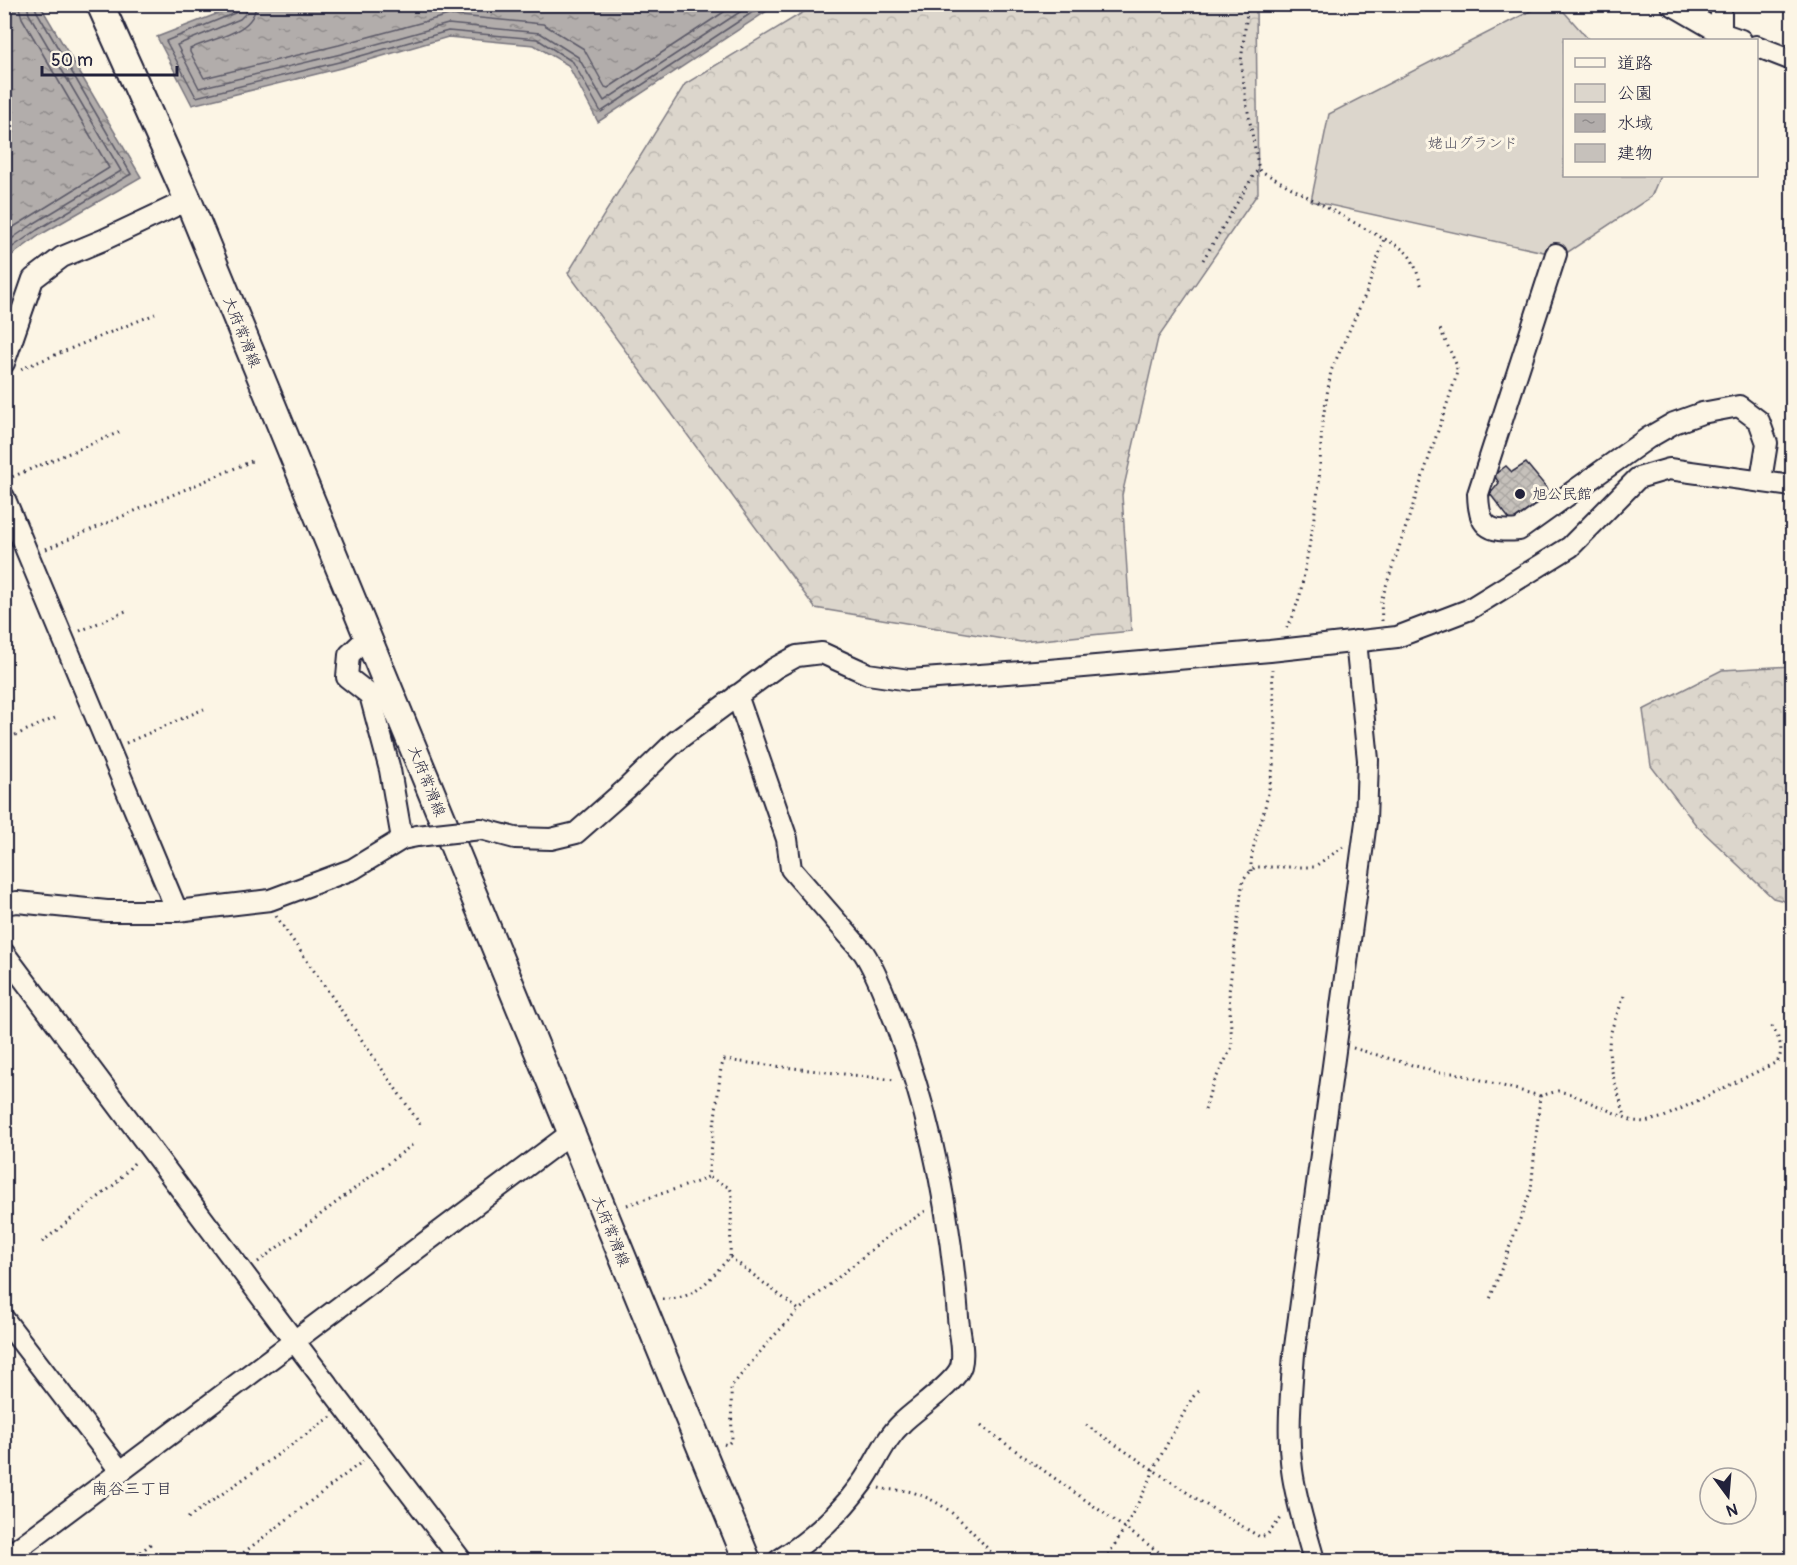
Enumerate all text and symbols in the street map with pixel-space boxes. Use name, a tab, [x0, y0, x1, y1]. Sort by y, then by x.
scale bar	[42, 39, 177, 77]
legend	[1563, 39, 1758, 177]
text: 50 m	[51, 49, 93, 72]
text: 道路	[1617, 52, 1653, 75]
text: 公園	[1617, 82, 1653, 105]
text: 水域	[1617, 112, 1653, 135]
park label: 姥山グランド	[1428, 134, 1518, 153]
text: 建物	[1617, 142, 1653, 165]
street label: 大府常滑線	[219, 294, 264, 371]
place label: 旭公民館	[1532, 485, 1592, 504]
marker: 旭公民館	[1513, 487, 1527, 501]
street label: 大府常滑線	[404, 743, 449, 820]
street label: 大府常滑線	[588, 1193, 633, 1270]
north arrow	[1698, 1466, 1758, 1526]
district label: 南谷三丁目	[92, 1479, 172, 1499]
text: N	[1724, 1498, 1740, 1521]

